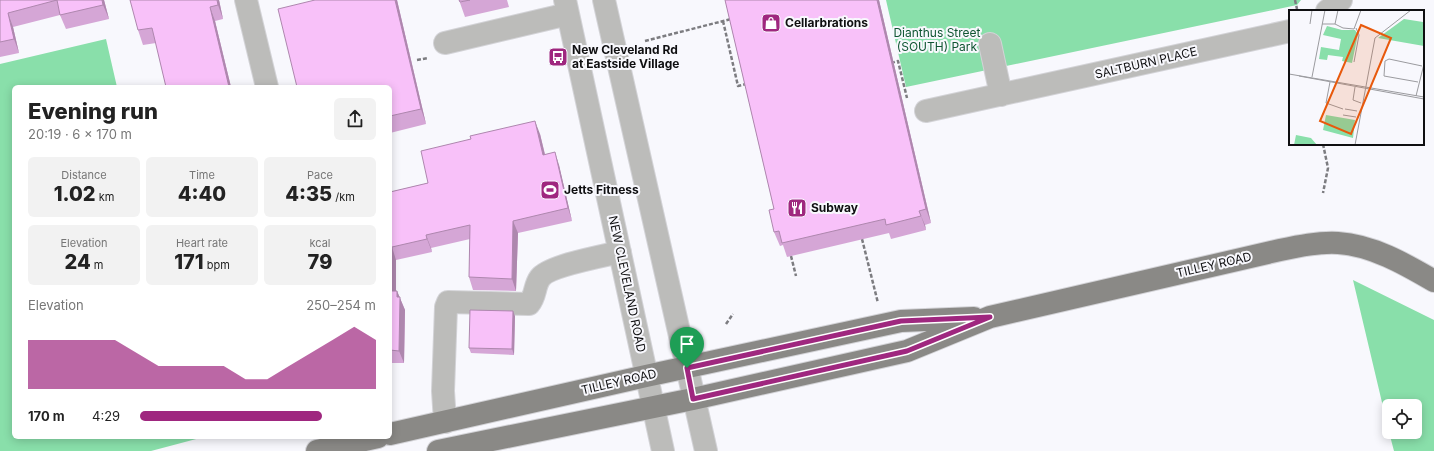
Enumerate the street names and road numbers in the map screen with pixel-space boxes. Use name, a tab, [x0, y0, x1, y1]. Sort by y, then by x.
street label: SALTBURN PLACE	[1093, 43, 1199, 82]
street label: NEW CLEVELAND ROAD	[606, 214, 649, 354]
street label: TILLEY ROAD	[1175, 249, 1253, 280]
street label: TILLEY ROAD	[580, 366, 658, 397]

